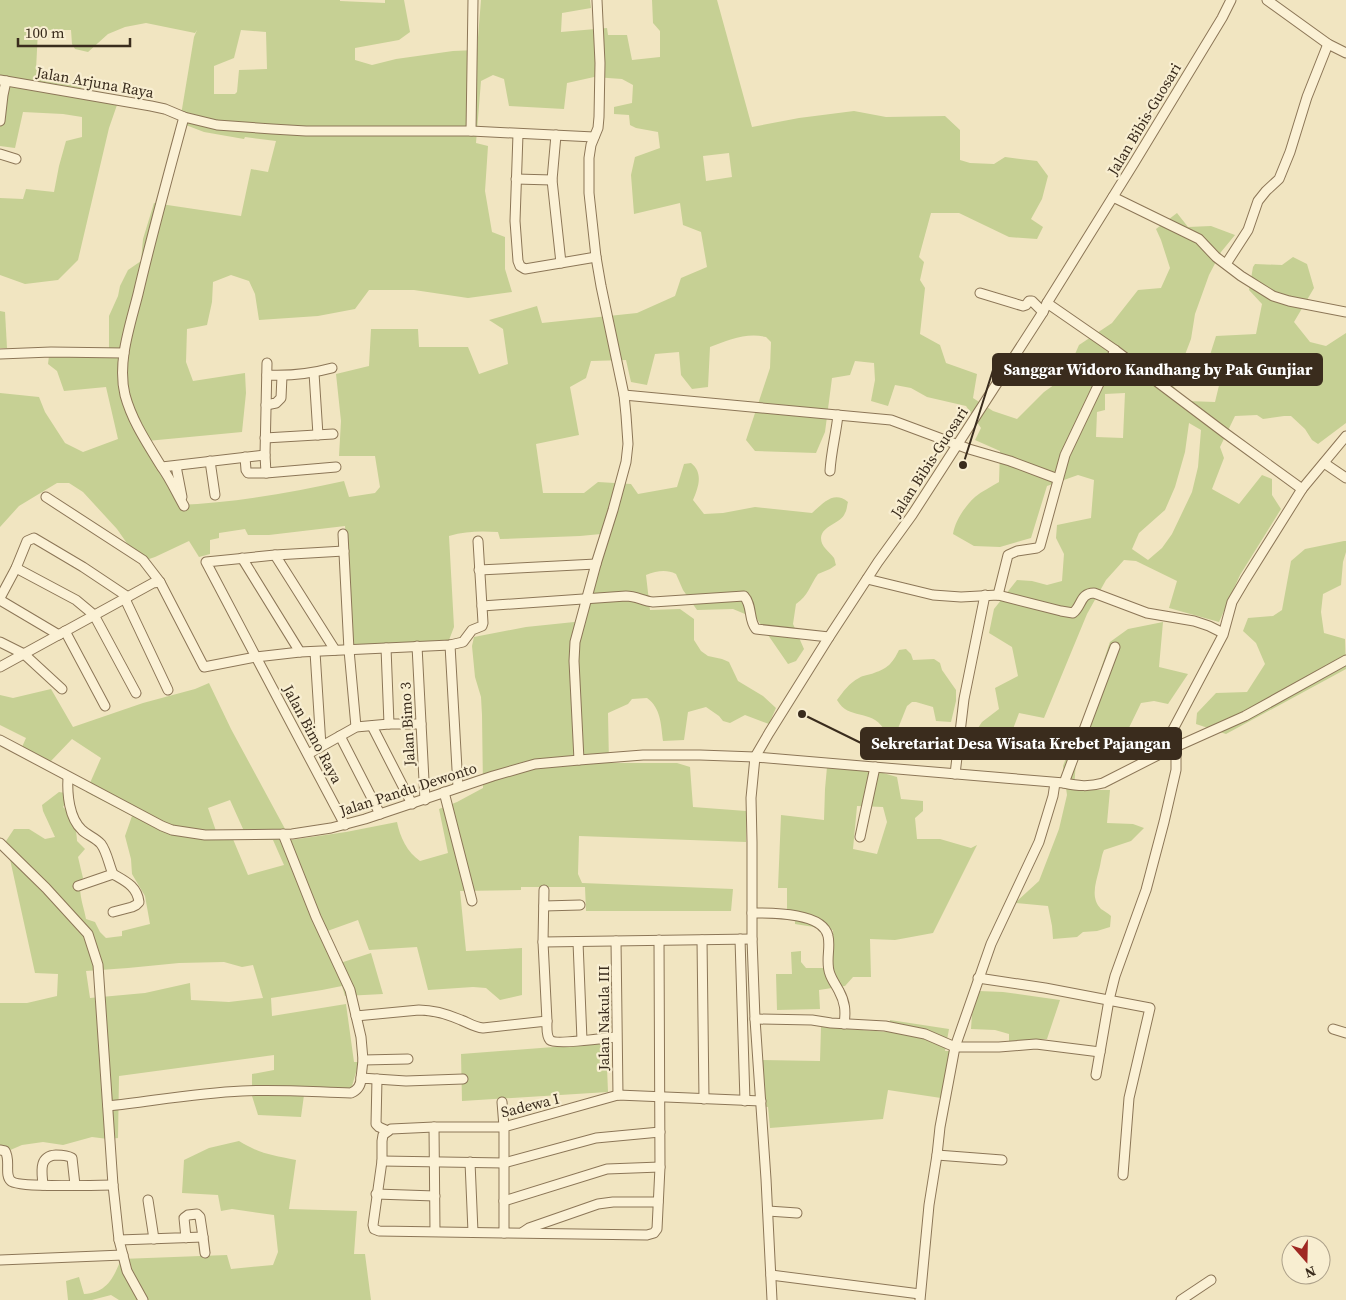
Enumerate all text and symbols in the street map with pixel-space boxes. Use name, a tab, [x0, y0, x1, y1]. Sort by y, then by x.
scale bar	[18, 15, 130, 47]
text: 100 m	[25, 22, 65, 43]
street label: Jalan Bibis-Guosari	[1102, 59, 1186, 180]
street label: Jalan Arjuna Raya	[34, 61, 156, 103]
callout: Sanggar Widoro Kandhang by Pak Gunjiar	[993, 354, 1322, 385]
text: Sanggar Widoro Kandhang by Pak Gunjiar	[1003, 358, 1313, 380]
street label: Jalan Bibis-Guosari	[885, 403, 973, 522]
street label: Jalan Bimo Raya	[278, 680, 348, 787]
street label: Jalan Bimo 3	[394, 682, 420, 767]
callout: Sekretariat Desa Wisata Krebet Pajangan	[861, 728, 1181, 759]
text: Sekretariat Desa Wisata Krebet Pajangan	[871, 732, 1171, 754]
street label: Jalan Pandu Dewonto	[336, 757, 479, 821]
street label: Jalan Nakula III	[593, 966, 614, 1071]
street label: Sadewa I	[499, 1088, 561, 1122]
north arrow	[1281, 1235, 1331, 1285]
text: N	[1302, 1261, 1319, 1283]

